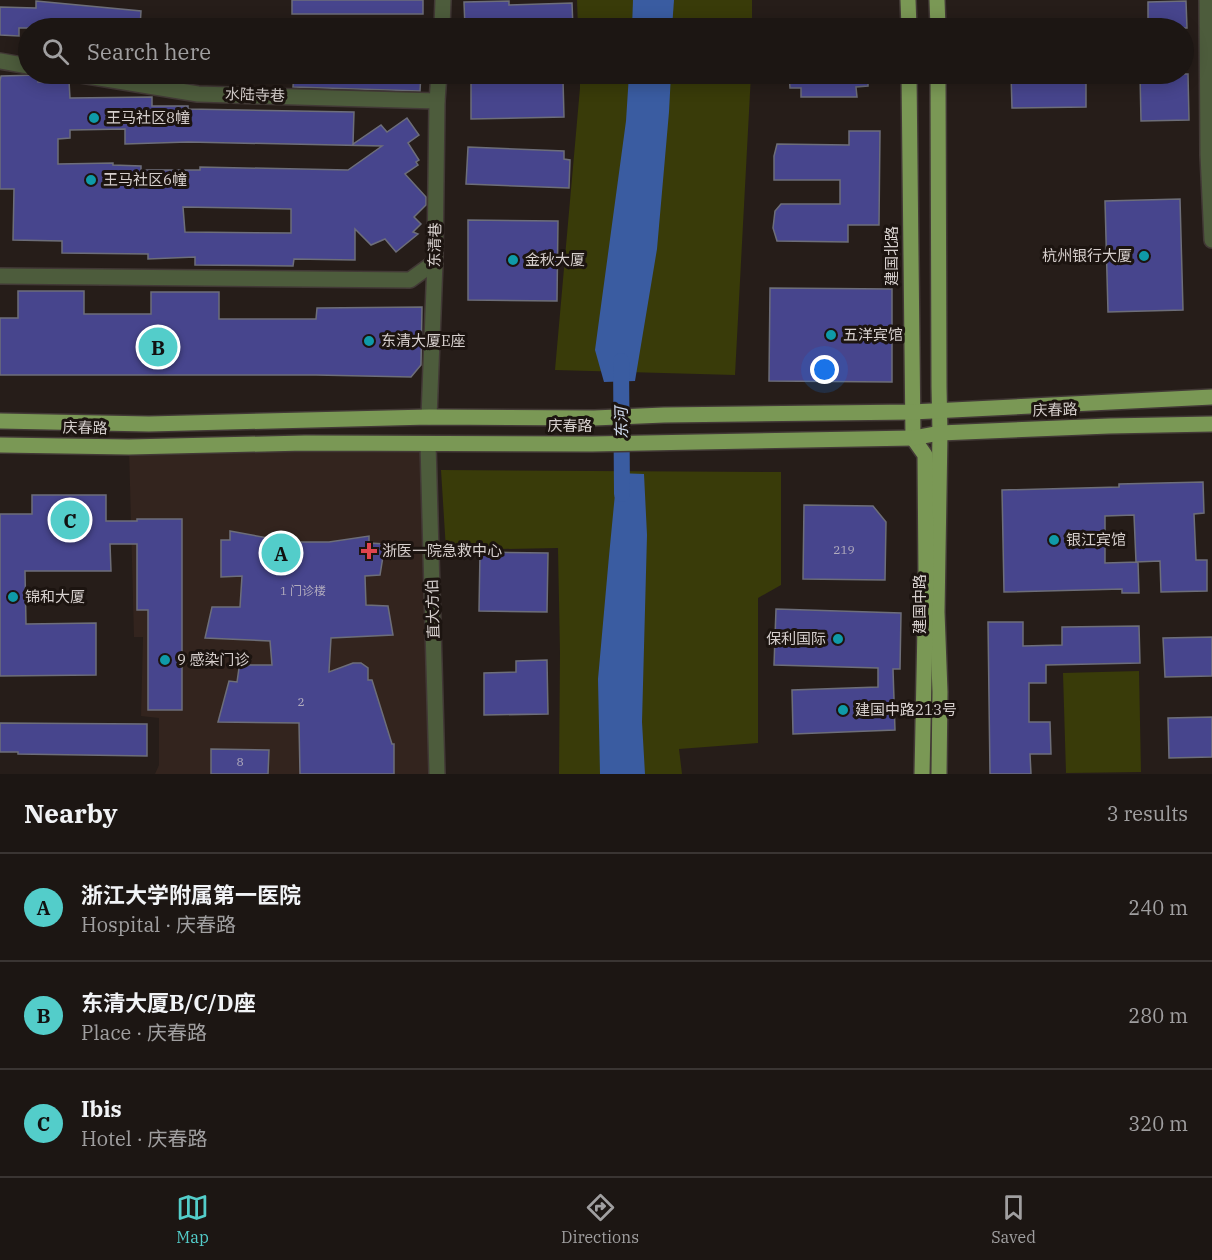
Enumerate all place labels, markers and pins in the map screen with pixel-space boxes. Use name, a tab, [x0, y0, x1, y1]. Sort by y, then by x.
place label: 王马社区8幢	[106, 108, 190, 127]
marker: 王马社区8幢	[87, 111, 101, 125]
place label: 王马社区6幢	[103, 170, 187, 189]
marker: 王马社区6幢	[84, 173, 98, 187]
place label: 杭州银行大厦	[1042, 246, 1132, 265]
marker: 杭州银行大厦	[1137, 249, 1151, 263]
place label: 金秋大厦	[525, 250, 585, 269]
marker: 金秋大厦	[506, 253, 520, 267]
pin: B	[138, 324, 178, 370]
place label: 五洋宾馆	[843, 325, 903, 344]
marker: 五洋宾馆	[824, 328, 838, 342]
place label: 东清大厦E座	[381, 331, 466, 350]
marker: 东清大厦E座	[362, 334, 376, 348]
pin: C	[50, 498, 90, 542]
pin: A	[262, 530, 300, 576]
place label: 银江宾馆	[1066, 530, 1126, 549]
marker: 银江宾馆	[1047, 533, 1061, 547]
place label: 浙医一院急救中心	[382, 541, 502, 560]
marker: 浙医一院急救中心	[360, 542, 378, 560]
place label: 锦和大厦	[25, 587, 85, 606]
marker: 锦和大厦	[6, 590, 20, 604]
place label: 保利国际	[766, 629, 826, 648]
marker: 保利国际	[831, 632, 845, 646]
place label: 9 感染门诊	[177, 650, 249, 669]
marker: 9 感染门诊	[158, 653, 172, 667]
place label: 建国中路213号	[855, 700, 957, 719]
marker: 建国中路213号	[836, 703, 850, 717]

